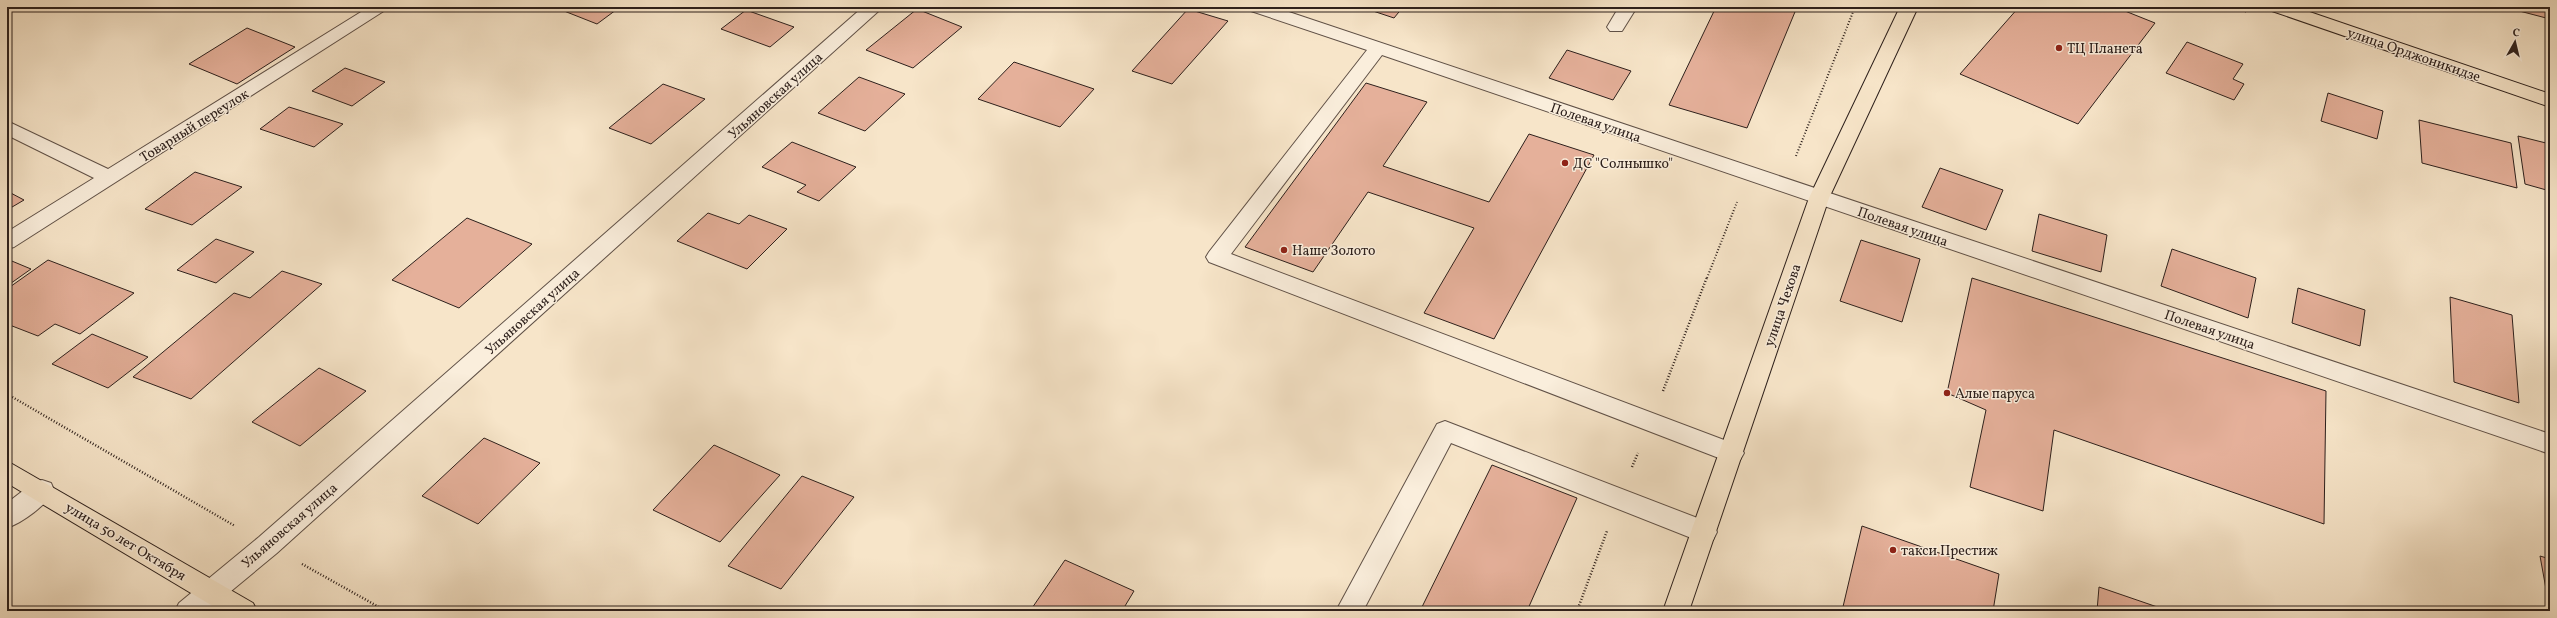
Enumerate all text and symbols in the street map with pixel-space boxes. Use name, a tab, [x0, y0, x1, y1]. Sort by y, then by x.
north arrow	[2495, 22, 2535, 62]
street label: улица Орджоникидзе	[2344, 24, 2483, 87]
text: С	[2512, 26, 2521, 42]
place label: ТЦ Планета	[2067, 40, 2143, 59]
marker: ТЦ Планета	[2054, 43, 2064, 53]
street label: Ульяновская улица	[724, 48, 828, 144]
street label: Товарный переулок	[137, 85, 253, 167]
street label: Полевая улица	[1548, 99, 1643, 148]
place label: ДС "Солнышко"	[1573, 155, 1673, 174]
marker: ДС "Солнышко"	[1560, 158, 1570, 168]
street label: Полевая улица	[1855, 203, 1950, 252]
place label: Наше Золото	[1292, 242, 1376, 261]
marker: Наше Золото	[1279, 245, 1289, 255]
street label: улица Чехова	[1760, 261, 1807, 350]
street label: Ульяновская улица	[481, 264, 585, 360]
street label: Полевая улица	[2162, 306, 2257, 355]
place label: Алые паруса	[1955, 385, 2035, 404]
marker: Алые паруса	[1942, 388, 1952, 398]
street label: Ульяновская улица	[238, 479, 342, 573]
street label: улица 50 лет Октября	[61, 499, 189, 586]
place label: такси Престиж	[1901, 542, 1998, 561]
marker: такси Престиж	[1888, 545, 1898, 555]

